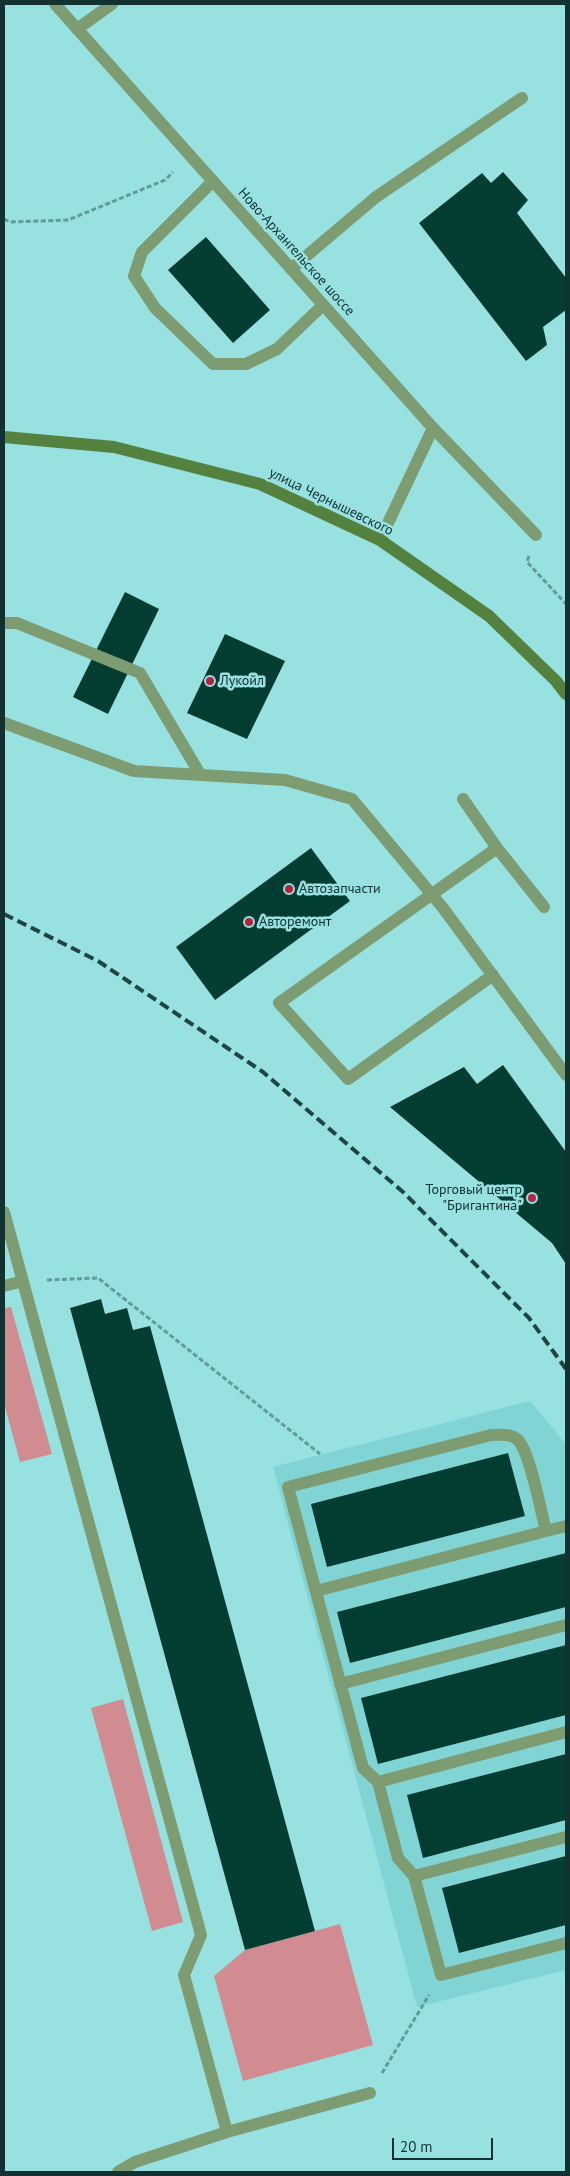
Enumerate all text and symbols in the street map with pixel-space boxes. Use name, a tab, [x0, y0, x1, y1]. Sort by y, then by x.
street label: Ново-Архангельское шоссе	[234, 185, 358, 319]
street label: улица Чернышевского	[266, 465, 396, 539]
place label: Лукойл	[220, 673, 264, 689]
marker: Лукойл	[204, 675, 216, 687]
place label: Автозапчасти	[299, 881, 381, 897]
marker: Автозапчасти	[283, 883, 295, 895]
place label: Авторемонт	[259, 914, 331, 930]
marker: Авторемонт	[243, 916, 255, 928]
place label: Торговый центр "Бригантина"	[425, 1182, 522, 1214]
marker: Торговый центр "Бригантина"	[526, 1192, 538, 1204]
scale bar	[395, 2128, 496, 2160]
text: 20 m	[400, 2137, 433, 2156]

